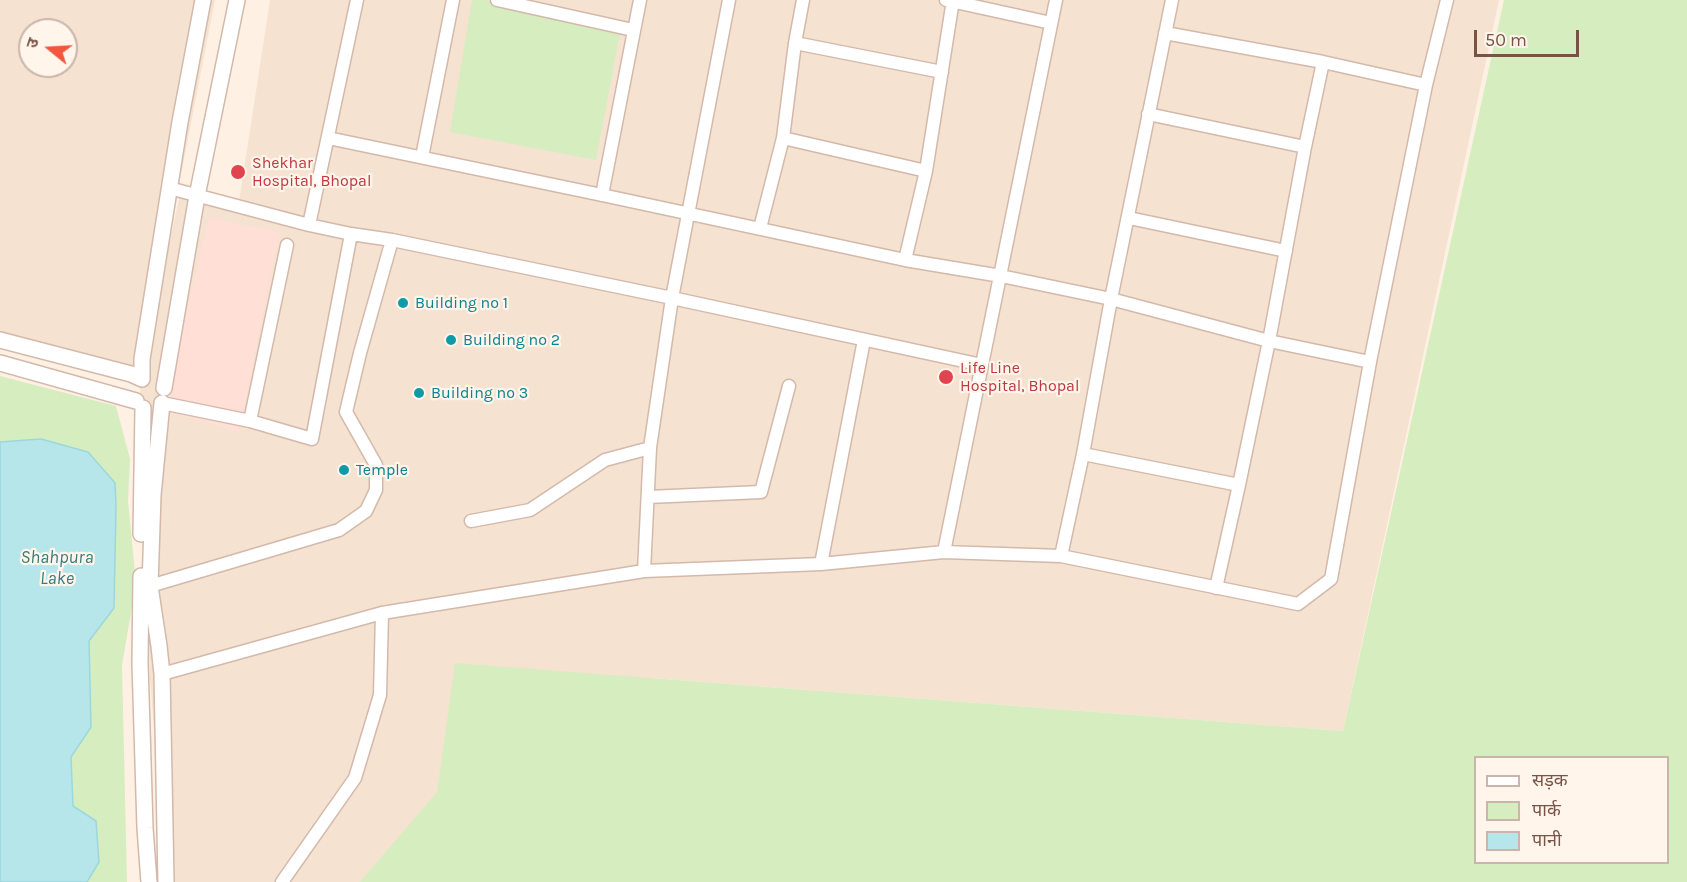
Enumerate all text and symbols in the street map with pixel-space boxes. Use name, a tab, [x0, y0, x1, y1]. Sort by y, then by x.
north arrow	[18, 18, 78, 78]
scale bar	[1477, 18, 1582, 56]
text: 50 m	[1485, 29, 1527, 51]
text: उ	[22, 36, 43, 50]
place label: Shekhar Hospital, Bhopal	[252, 153, 371, 191]
marker: Shekhar Hospital, Bhopal	[229, 163, 247, 181]
place label: Building no 1	[415, 293, 508, 313]
marker: Building no 1	[396, 296, 410, 310]
place label: Building no 2	[463, 330, 560, 350]
marker: Building no 2	[444, 333, 458, 347]
place label: Life Line Hospital, Bhopal	[960, 358, 1079, 396]
marker: Life Line Hospital, Bhopal	[937, 368, 955, 386]
place label: Building no 3	[431, 383, 528, 403]
marker: Building no 3	[412, 386, 426, 400]
place label: Temple	[356, 460, 408, 480]
marker: Temple	[337, 463, 351, 477]
water label: Shahpura Lake	[20, 547, 94, 590]
legend	[1474, 756, 1669, 864]
text: सड़क	[1532, 769, 1568, 791]
text: पार्क	[1532, 799, 1561, 821]
text: पानी	[1532, 829, 1562, 851]

